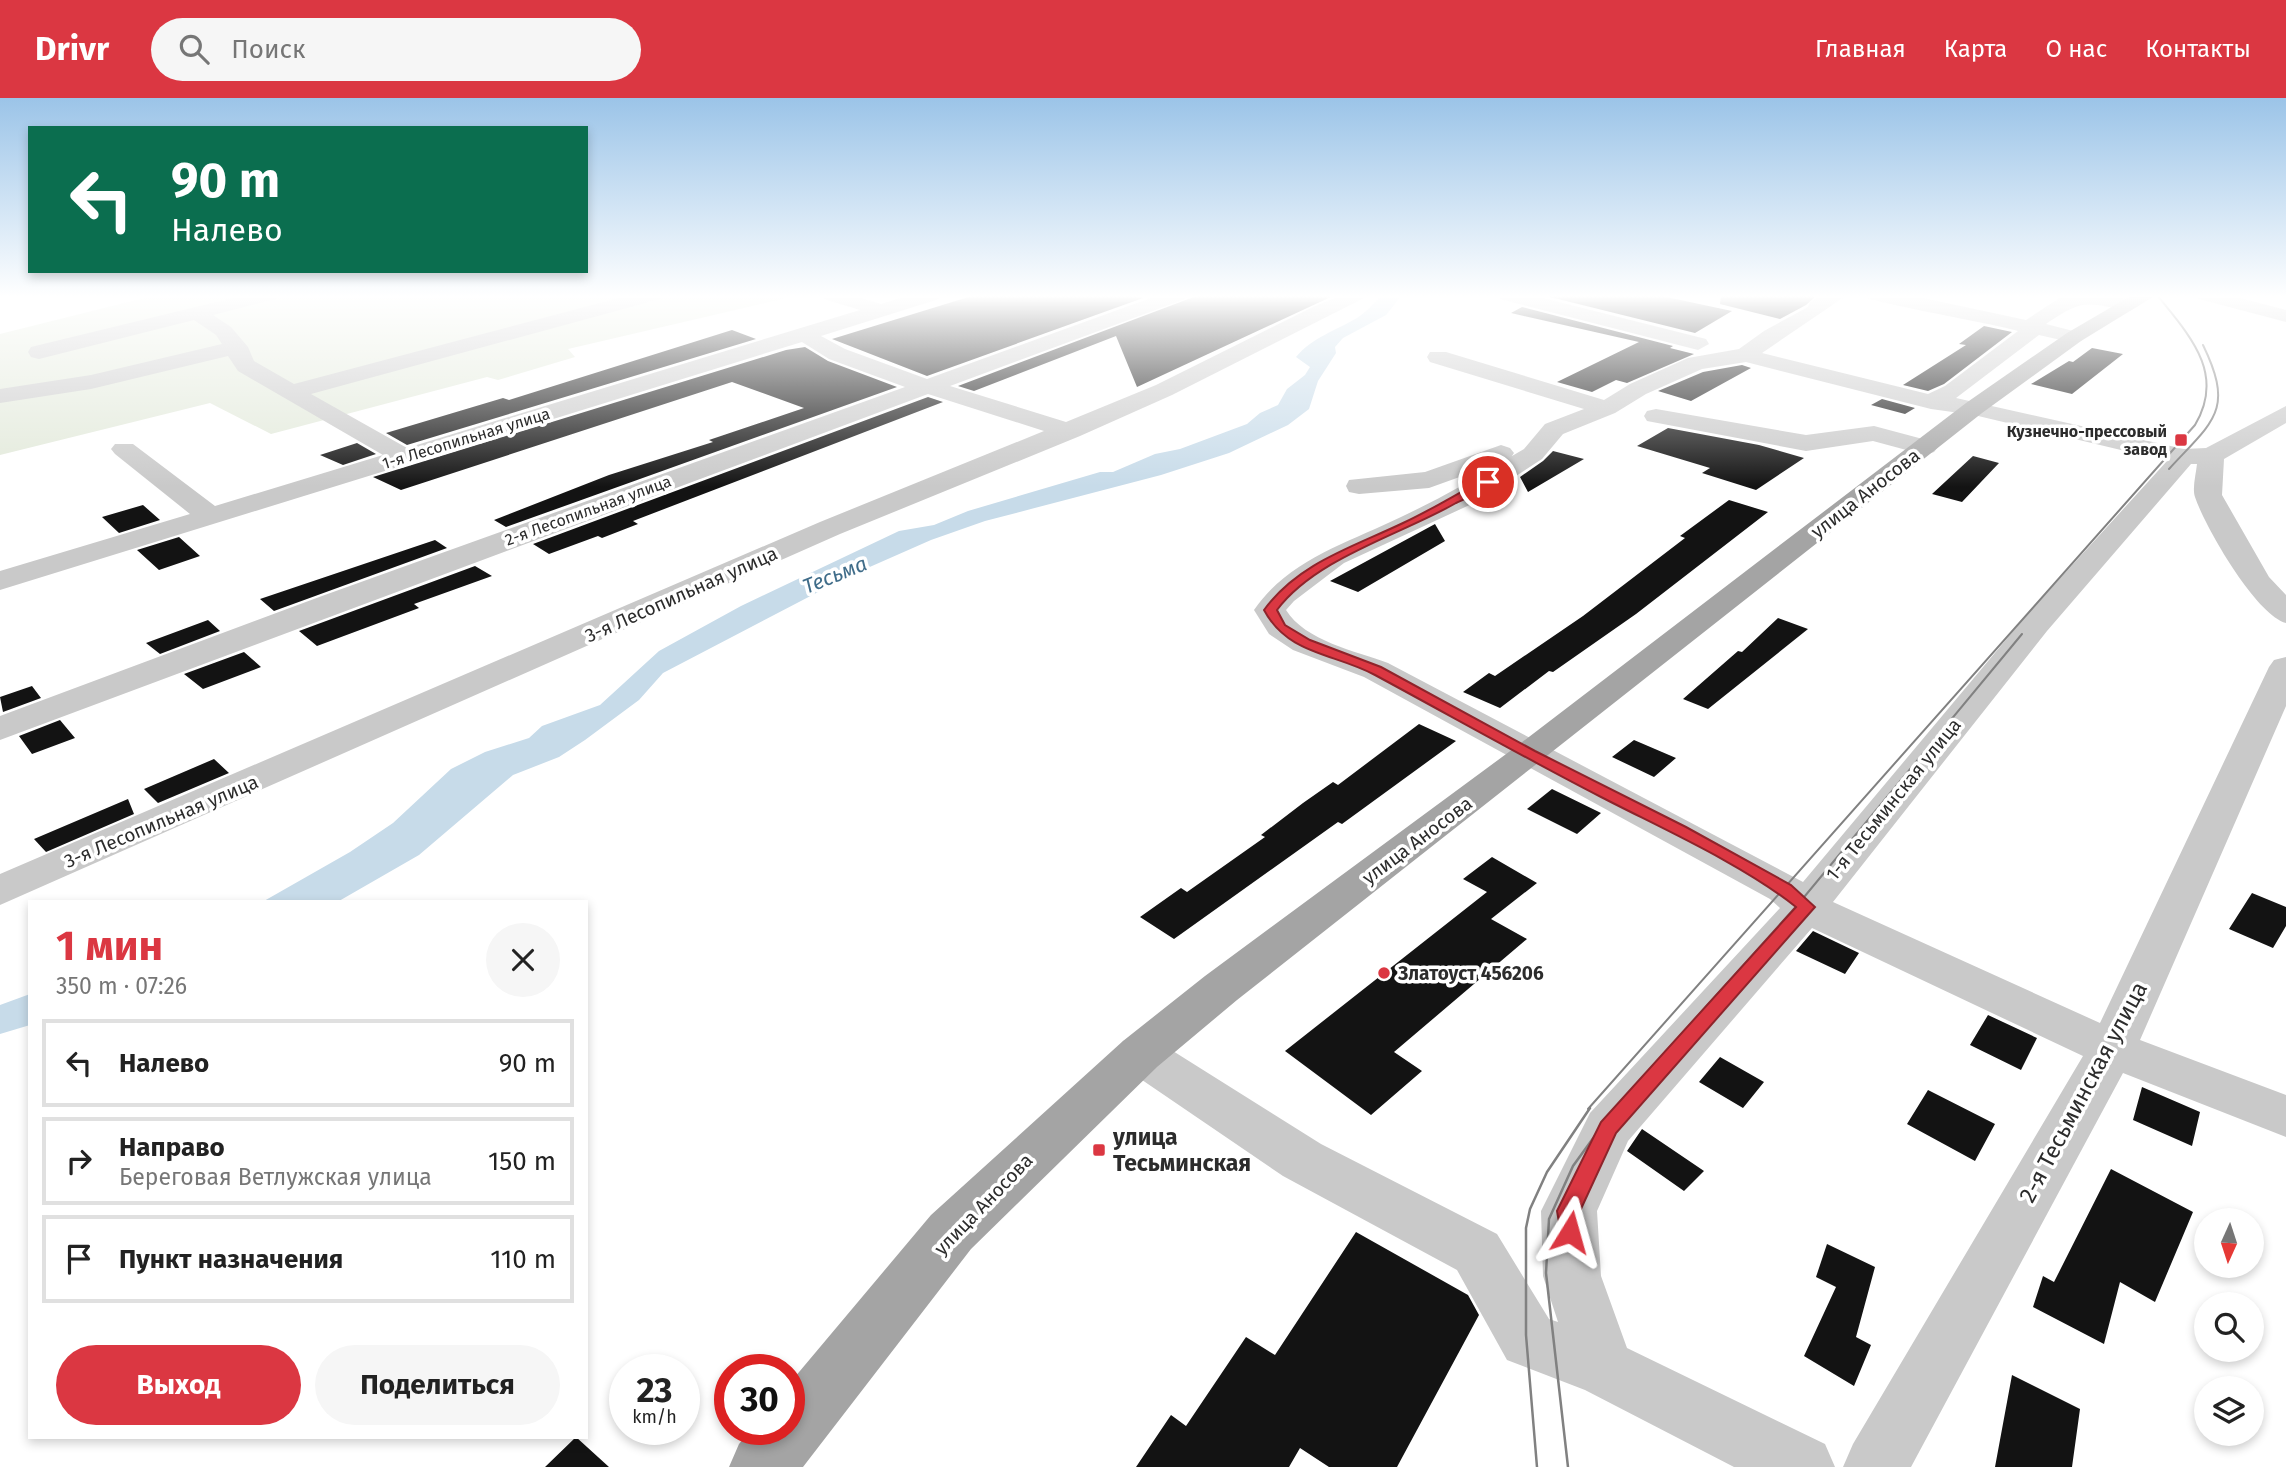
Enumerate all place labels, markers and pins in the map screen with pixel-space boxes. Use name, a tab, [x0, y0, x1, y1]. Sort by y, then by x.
place label: Кузнечно-прессовый завод	[2007, 422, 2167, 459]
marker: Кузнечно-прессовый завод	[2173, 432, 2189, 448]
pin	[1458, 452, 1518, 512]
place label: Златоуст 456206	[1397, 962, 1544, 985]
marker: Златоуст 456206	[1376, 965, 1392, 981]
place label: улица Тесьминская	[1112, 1123, 1251, 1177]
marker: улица Тесьминская	[1091, 1142, 1107, 1158]

